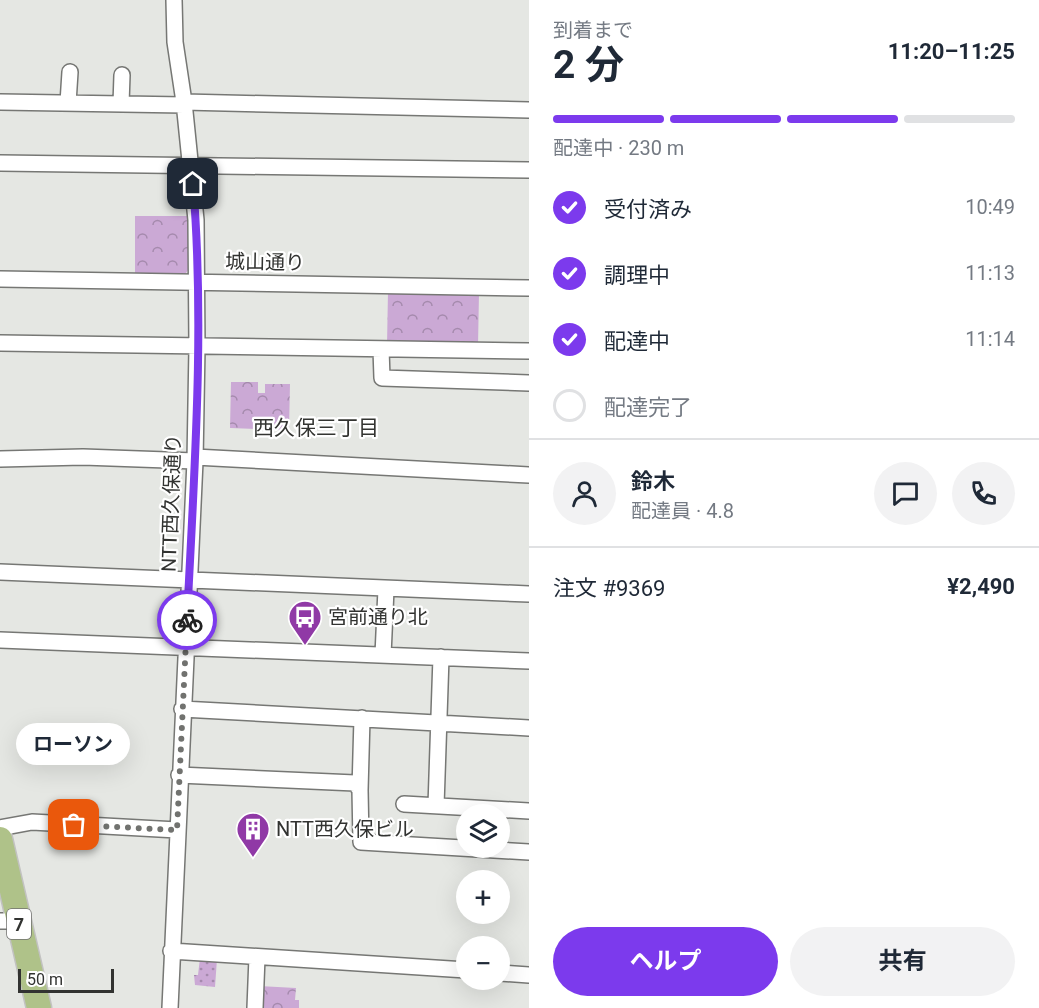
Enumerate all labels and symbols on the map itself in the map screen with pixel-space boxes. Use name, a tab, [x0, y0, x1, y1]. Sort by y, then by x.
pin	[167, 158, 218, 209]
street label: 城山通り	[225, 249, 305, 275]
district label: 西久保三丁目	[253, 416, 379, 440]
street label: NTT西久保通り	[157, 434, 185, 572]
courier	[157, 590, 217, 650]
bus stop icon: 宮前通り北	[287, 599, 323, 646]
place label: 宮前通り北	[328, 605, 428, 629]
callout: ローソン	[17, 723, 131, 765]
pin	[48, 799, 99, 850]
building icon: NTT西久保ビル	[235, 811, 271, 858]
place label: NTT西久保ビル	[276, 817, 414, 841]
road number: 7	[7, 909, 31, 939]
scale bar	[18, 966, 114, 994]

